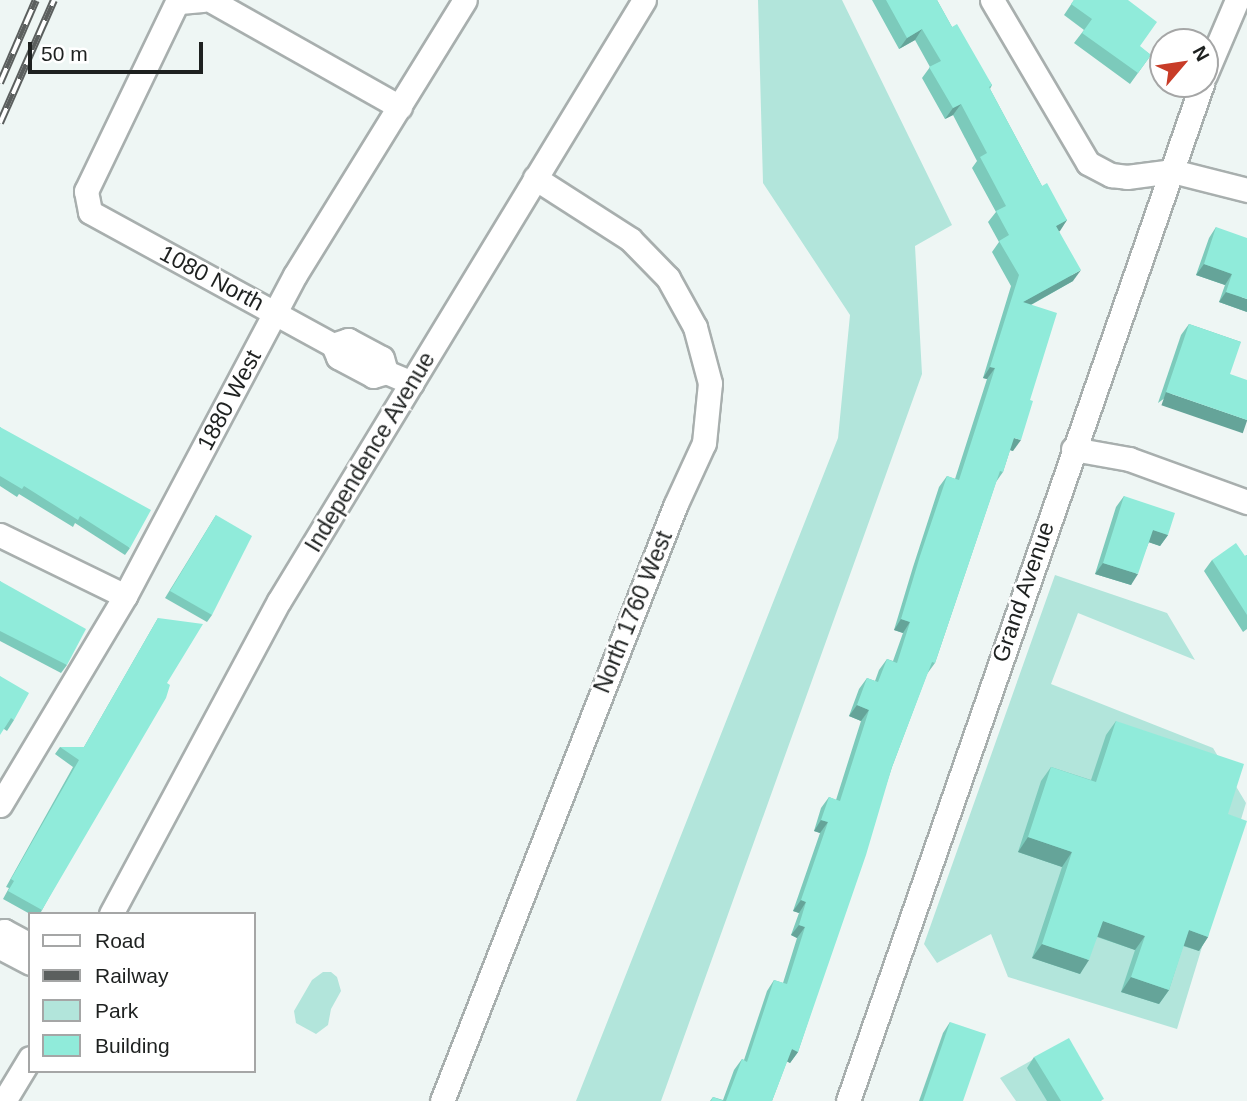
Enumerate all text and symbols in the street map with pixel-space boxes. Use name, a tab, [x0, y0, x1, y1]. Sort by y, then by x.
scale bar	[32, 28, 206, 72]
north arrow	[1149, 28, 1219, 98]
text: 50 m	[41, 42, 88, 65]
text: N	[1189, 42, 1214, 65]
street label: 1080 North	[155, 239, 269, 317]
street label: 1880 West	[191, 345, 267, 455]
street label: Independence Avenue	[299, 346, 441, 558]
street label: Grand Avenue	[986, 518, 1060, 666]
street label: North 1760 West	[588, 527, 678, 697]
legend	[28, 912, 256, 1073]
text: Road	[95, 929, 145, 952]
text: Railway	[95, 964, 169, 987]
text: Park	[95, 999, 138, 1022]
text: Building	[95, 1034, 170, 1057]

